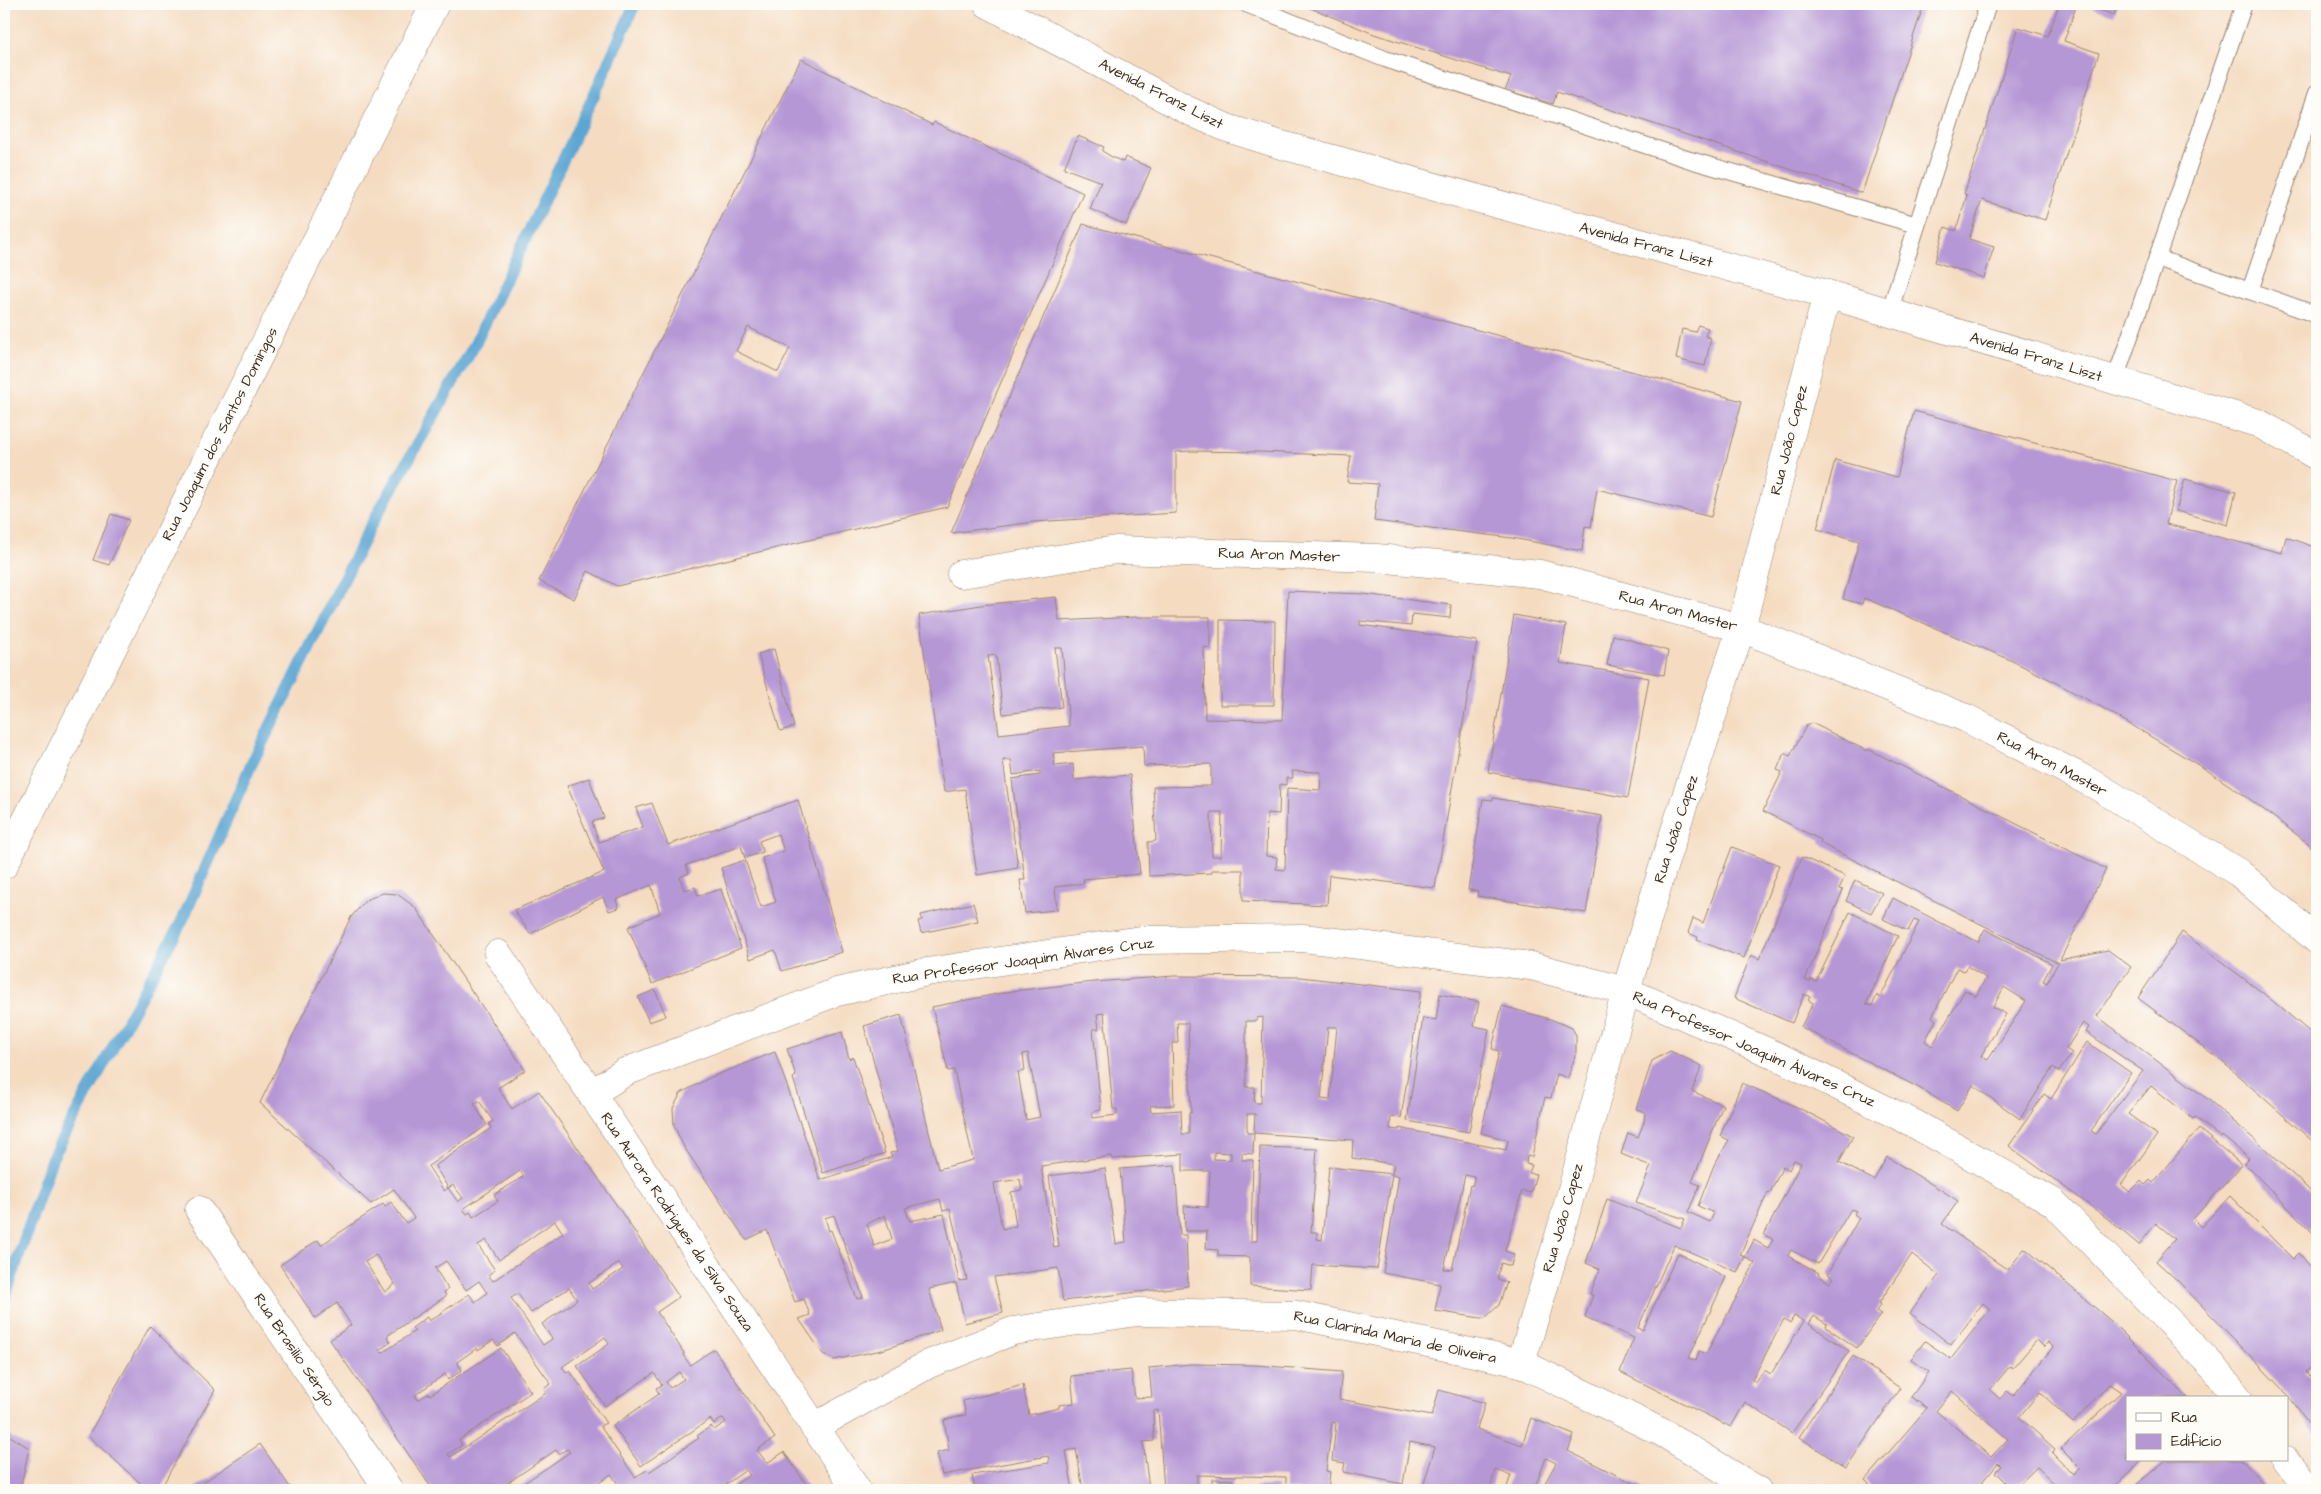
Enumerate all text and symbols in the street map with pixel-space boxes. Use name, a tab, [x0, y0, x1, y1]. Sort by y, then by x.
street label: Avenida Franz Liszt	[1095, 53, 1227, 135]
street label: Avenida Franz Liszt	[1577, 217, 1715, 273]
street label: Rua Joaquim dos Santos Domingos	[157, 323, 284, 545]
street label: Avenida Franz Liszt	[1967, 327, 2105, 387]
street label: Rua João Capez	[1765, 382, 1813, 497]
street label: Rua Aron Master	[1218, 542, 1340, 568]
street label: Rua Aron Master	[1616, 585, 1740, 637]
street label: Rua Aron Master	[1993, 726, 2111, 802]
street label: Rua João Capez	[1649, 772, 1704, 886]
street label: Rua Professor Joaquim Álvares Cruz	[891, 932, 1156, 990]
street label: Rua Professor Joaquim Álvares Cruz	[1629, 986, 1879, 1112]
street label: Rua Aurora Rodrigues da Silva Souza	[595, 1108, 759, 1336]
street label: Rua João Capez	[1537, 1160, 1589, 1275]
street label: Rua Brasilio Sérgio	[248, 1289, 340, 1412]
street label: Rua Clarinda Maria de Oliveira	[1292, 1305, 1499, 1369]
legend	[2126, 1396, 2288, 1462]
text: Rua	[2171, 1407, 2197, 1428]
text: Edifício	[2171, 1431, 2222, 1452]

